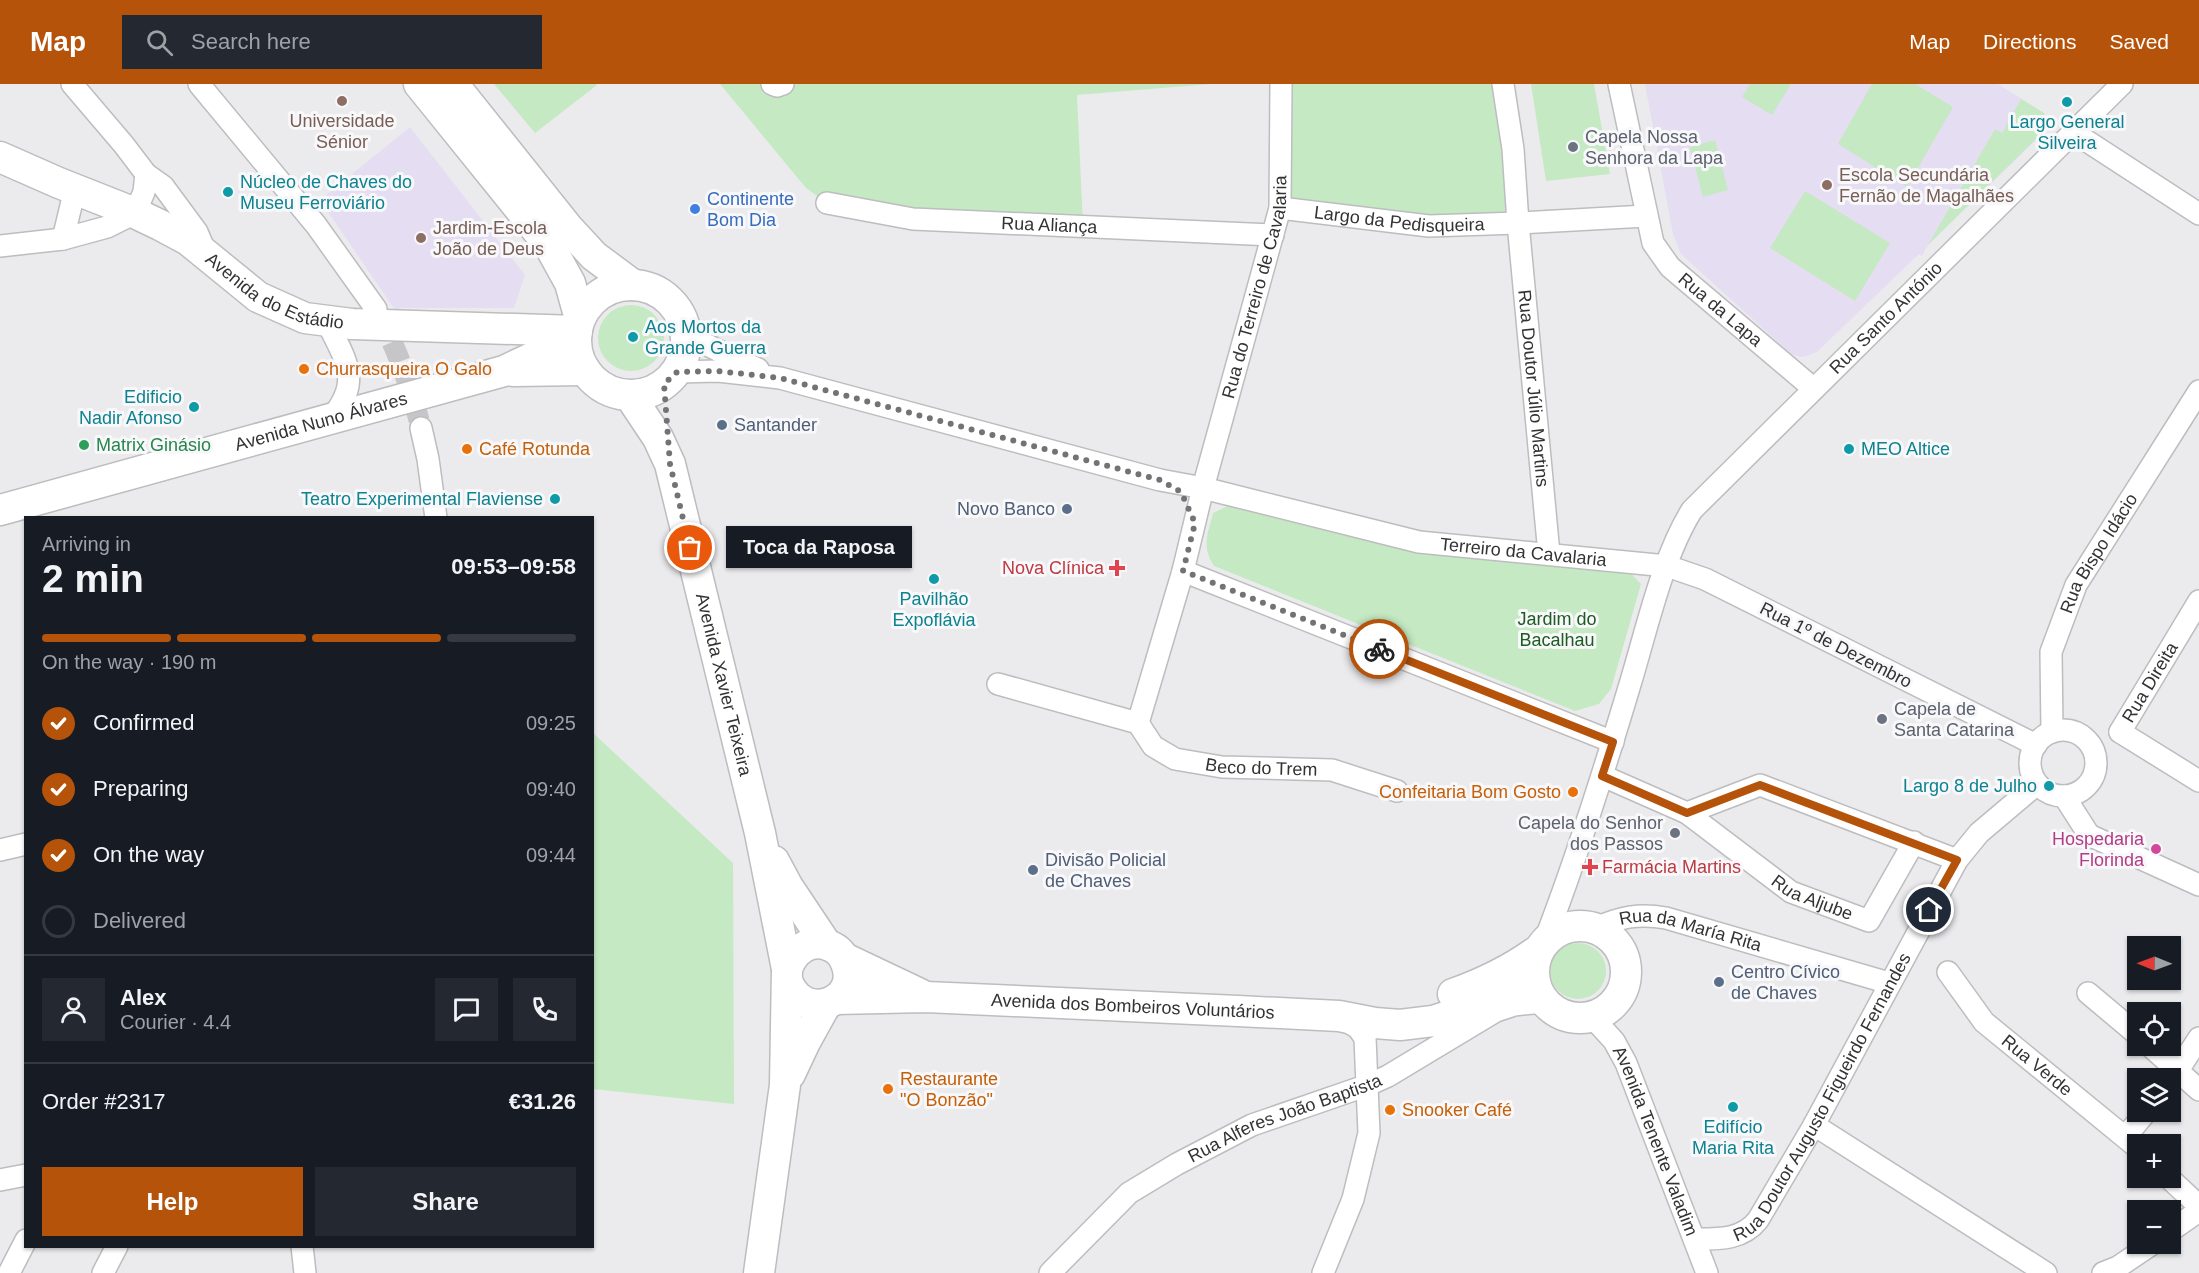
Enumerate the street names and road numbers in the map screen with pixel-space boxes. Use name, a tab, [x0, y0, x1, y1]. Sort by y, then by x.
street label: Rua do Terreiro de Cavalaria	[1218, 174, 1290, 401]
street label: Largo da Pedisqueira	[1313, 202, 1486, 236]
street label: Rua Aliança	[1001, 213, 1099, 237]
street label: Avenida do Estádio	[202, 249, 345, 333]
street label: Rua Santo António	[1825, 258, 1946, 378]
street label: Rua da Lapa	[1675, 269, 1767, 351]
street label: Rua Doutor Júlio Martins	[1514, 289, 1553, 488]
street label: Avenida Nuno Álvares	[233, 388, 409, 455]
street label: Rua Bispo Idácio	[2056, 490, 2142, 616]
street label: Terreiro da Cavalaria	[1439, 534, 1608, 570]
street label: Avenida Xavier Teixeira	[692, 591, 756, 779]
street label: Rua 1º de Dezembro	[1757, 598, 1915, 692]
street label: Rua Direita	[2118, 638, 2182, 726]
street label: Beco do Trem	[1204, 754, 1318, 780]
street label: Rua Aljube	[1767, 871, 1856, 924]
street label: Rua da María Rita	[1617, 906, 1765, 956]
street label: Rua Doutor Augusto Figueirdo Fernandes	[1730, 950, 1915, 1245]
street label: Avenida dos Bombeiros Voluntários	[990, 990, 1275, 1023]
street label: Rua Verde	[1998, 1031, 2076, 1100]
street label: Avenida Tenente Valadim	[1609, 1043, 1702, 1239]
street label: Rua Alferes João Baptista	[1185, 1070, 1386, 1166]

